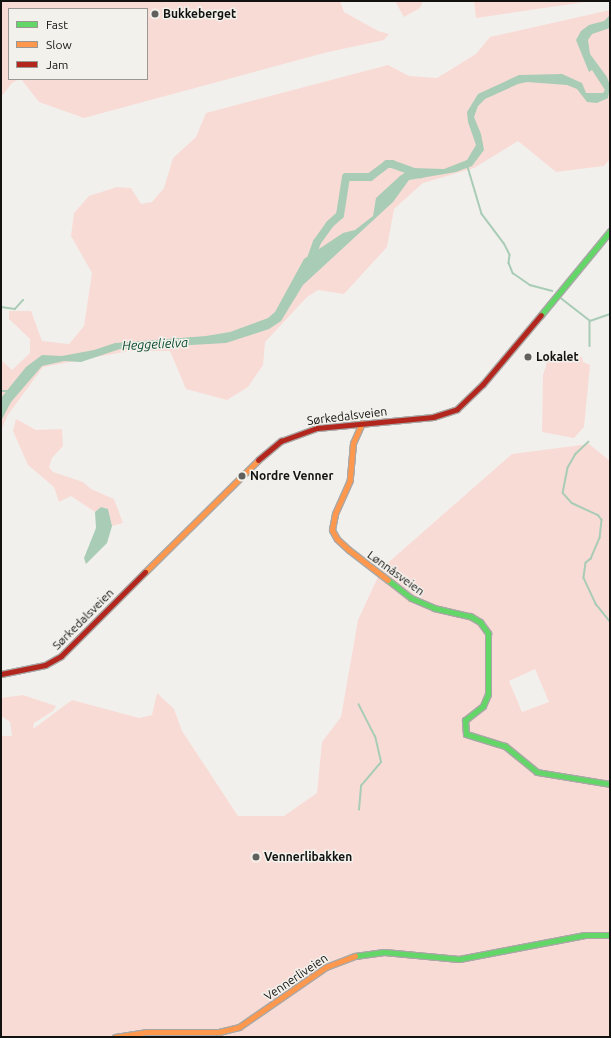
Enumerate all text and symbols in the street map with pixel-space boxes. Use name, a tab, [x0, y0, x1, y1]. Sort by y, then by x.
place label: Bukkeberget	[163, 7, 236, 21]
legend	[8, 8, 148, 80]
marker: Bukkeberget	[150, 9, 160, 19]
text: Fast	[46, 18, 68, 31]
text: Slow	[46, 38, 72, 51]
text: Jam	[46, 58, 68, 71]
water label: Heggelielva	[122, 334, 188, 354]
place label: Lokalet	[536, 350, 579, 364]
marker: Lokalet	[523, 352, 533, 362]
street label: Sørkedalsveien	[306, 404, 388, 428]
place label: Nordre Venner	[250, 469, 333, 483]
marker: Nordre Venner	[237, 471, 247, 481]
street label: Lønnåsveien	[365, 547, 427, 599]
street label: Sørkedalsveien	[49, 585, 117, 653]
place label: Vennerlibakken	[264, 850, 352, 864]
marker: Vennerlibakken	[251, 852, 261, 862]
street label: Vennerliveien	[261, 950, 331, 1004]

